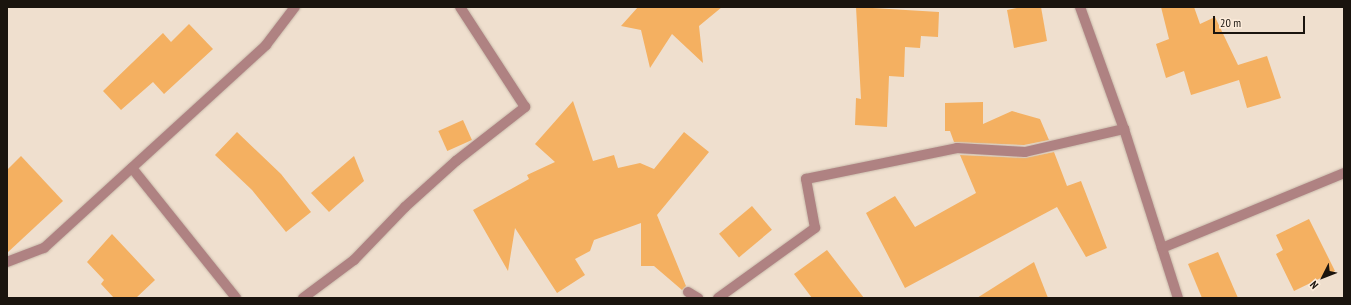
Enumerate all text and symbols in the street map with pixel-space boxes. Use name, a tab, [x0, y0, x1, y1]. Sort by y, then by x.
scale bar	[1215, 8, 1307, 34]
text: 20 m	[1220, 15, 1241, 30]
north arrow	[1303, 257, 1343, 297]
text: N	[1307, 278, 1321, 292]

